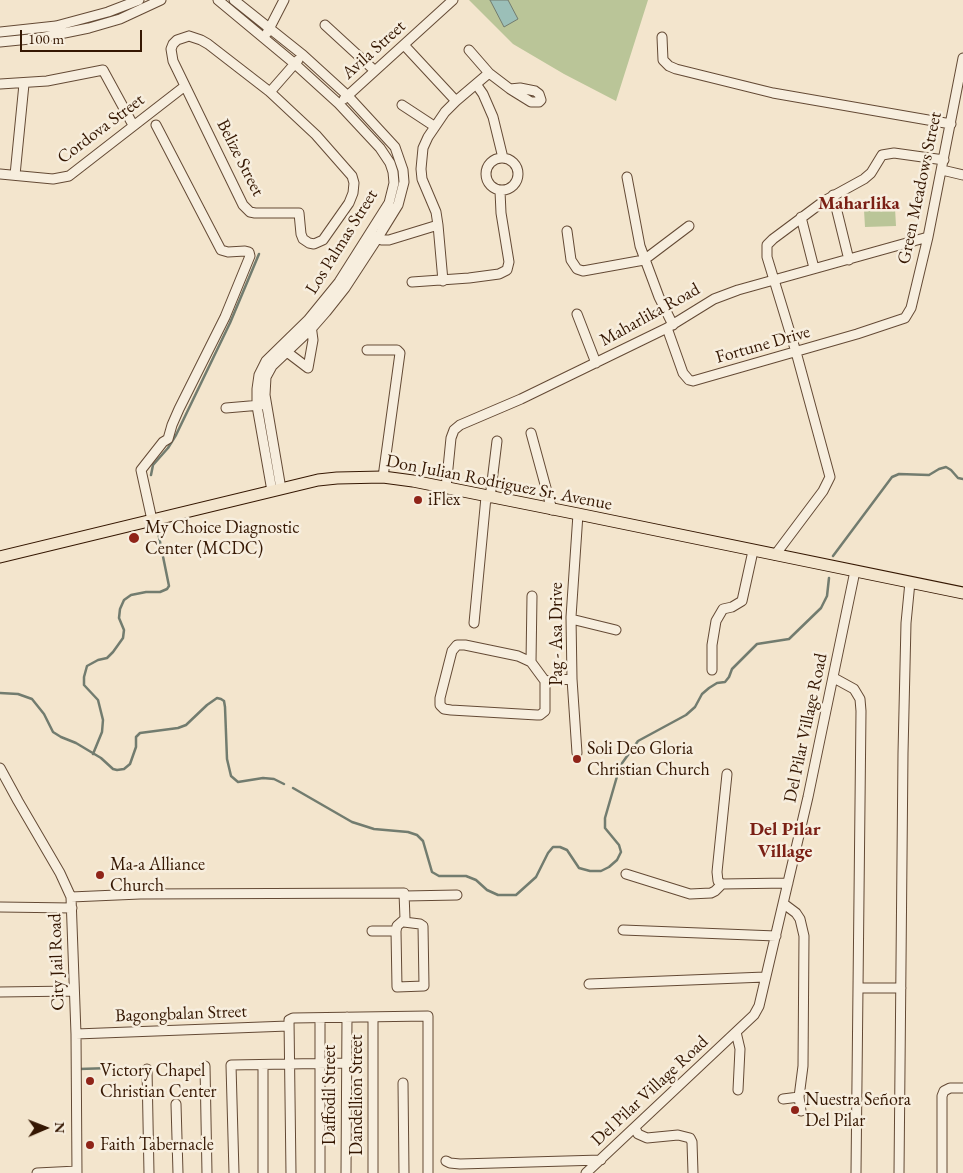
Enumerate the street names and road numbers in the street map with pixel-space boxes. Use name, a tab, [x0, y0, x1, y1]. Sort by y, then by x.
street label: Avila Street	[338, 16, 410, 84]
street label: Cordova Street	[53, 89, 149, 169]
street label: Green Meadows Street	[893, 110, 947, 266]
street label: Belize Street	[211, 116, 269, 200]
street label: Los Palmas Street	[301, 186, 383, 298]
street label: Maharlika Road	[596, 279, 704, 351]
street label: Fortune Drive	[713, 321, 813, 369]
street label: Don Julian Rodriguez Sr. Avenue	[384, 450, 614, 516]
street label: Pag - Asa Drive	[546, 582, 568, 686]
street label: Del Pilar Village Road	[780, 651, 832, 805]
street label: City Jail Road	[45, 913, 69, 1011]
street label: Bagongbalan Street	[115, 1001, 247, 1027]
street label: Del Pilar Village Road	[587, 1031, 713, 1151]
street label: Dandellion Street	[346, 1035, 368, 1155]
street label: Daffodil Street	[319, 1045, 341, 1145]

